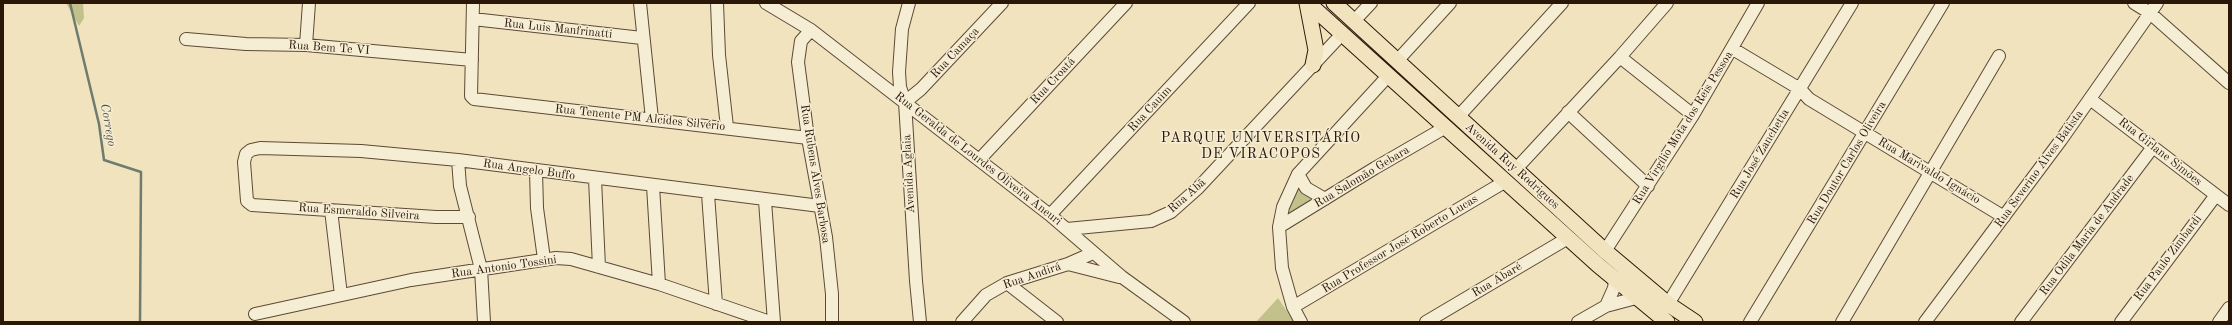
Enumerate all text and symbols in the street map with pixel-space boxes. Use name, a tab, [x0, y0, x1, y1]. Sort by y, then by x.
street label: Rua Luis Manfrinatti	[503, 16, 613, 42]
street label: Rua Camaça	[928, 24, 982, 82]
street label: Rua Bem Te VI	[288, 38, 370, 58]
street label: Rua Virgílio Mota dos Reis Pessoa	[1630, 49, 1736, 207]
street label: Rua Croatá	[1028, 54, 1078, 108]
street label: Rua Cauim	[1125, 83, 1175, 135]
street label: Rua Geralda de Lourdes Oliveira Aneuri	[892, 89, 1064, 229]
street label: Rua Doutor Carlos Oliveira	[1804, 99, 1890, 227]
water label: Corrego	[97, 102, 119, 148]
street label: Rua Tenente PM Alcides Silvério	[554, 102, 726, 134]
street label: Rua Rubens Alves Barbosa	[797, 103, 833, 245]
street label: Rua José Zanchetta	[1727, 106, 1793, 202]
street label: Rua Severino Alves Batista	[1992, 107, 2086, 231]
street label: Rua Girlane Simões	[2115, 115, 2205, 189]
street label: Avenida Ruy Rodrigues	[1462, 120, 1562, 212]
district label: PARQUE UNIVERSITÁRIO DE VIRACOPOS	[1161, 130, 1361, 162]
street label: Avenida Aglaia	[900, 134, 918, 214]
street label: Rua Marivaldo Ignácio	[1875, 135, 1983, 207]
street label: Rua Salomão Gebara	[1312, 143, 1412, 211]
street label: Rua Angelo Buffo	[482, 156, 576, 184]
street label: Rua Odila Maria de Andrade	[2037, 172, 2137, 298]
street label: Rua Abã	[1165, 176, 1209, 216]
street label: Rua Professor José Roberto Lucas	[1319, 192, 1481, 296]
street label: Rua Esmeraldo Silveira	[298, 201, 420, 223]
street label: Rua Paulo Zimbardi	[2131, 212, 2205, 304]
street label: Rua Antonio Tossini	[450, 252, 558, 282]
street label: Rua Andirá	[1001, 259, 1063, 293]
street label: Rua Abaré	[1469, 259, 1525, 301]

